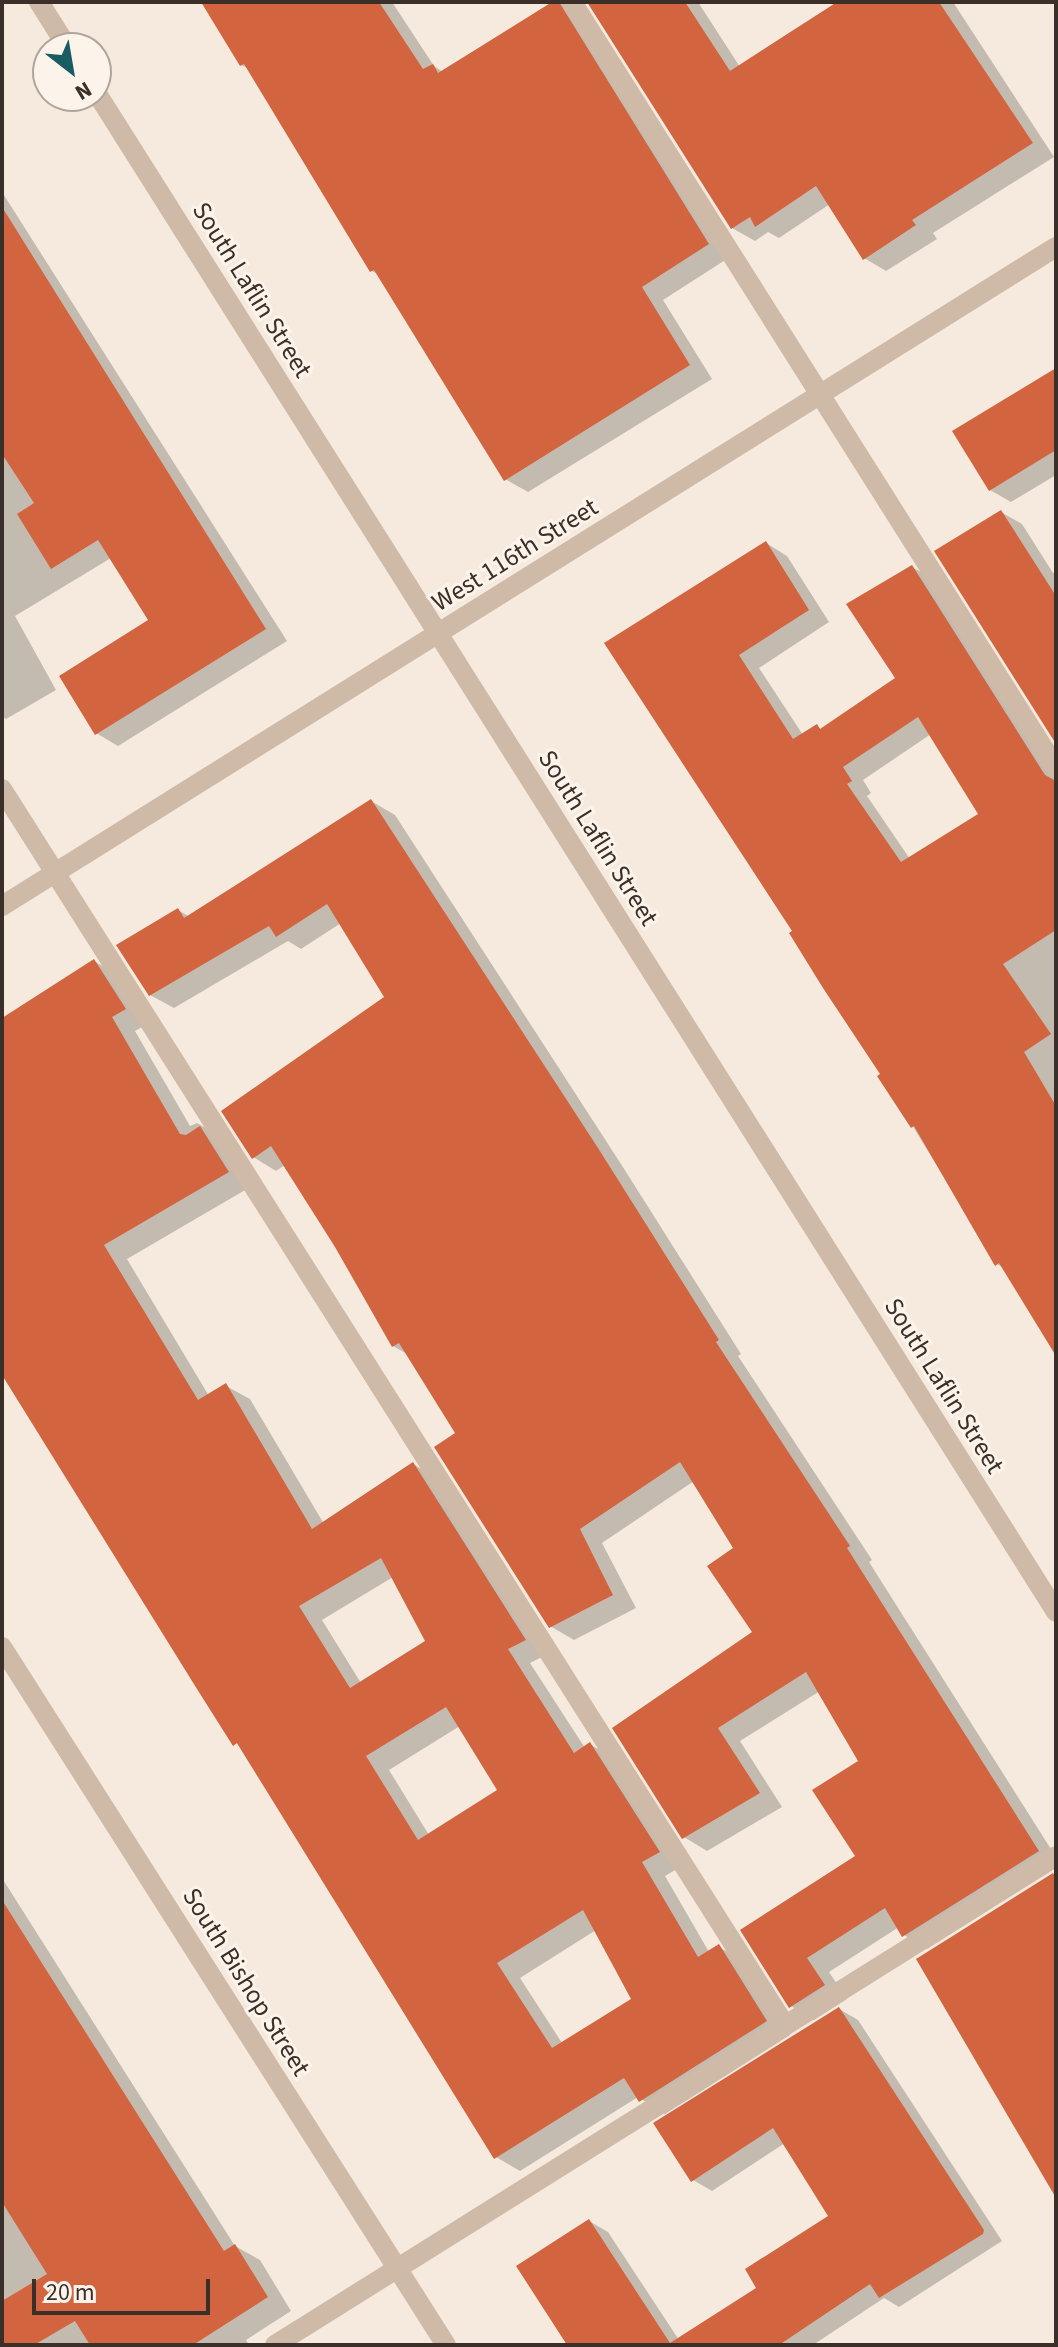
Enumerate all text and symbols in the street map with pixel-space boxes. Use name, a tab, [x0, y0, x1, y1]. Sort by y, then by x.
north arrow	[32, 32, 112, 112]
text: N	[69, 73, 98, 108]
street label: South Laflin Street	[185, 196, 319, 384]
street label: West 116th Street	[426, 491, 604, 619]
street label: South Laflin Street	[531, 744, 665, 932]
street label: South Laflin Street	[877, 1292, 1011, 1480]
street label: South Bishop Street	[176, 1882, 316, 2082]
scale bar	[36, 2263, 214, 2313]
text: 20 m	[46, 2275, 95, 2310]

